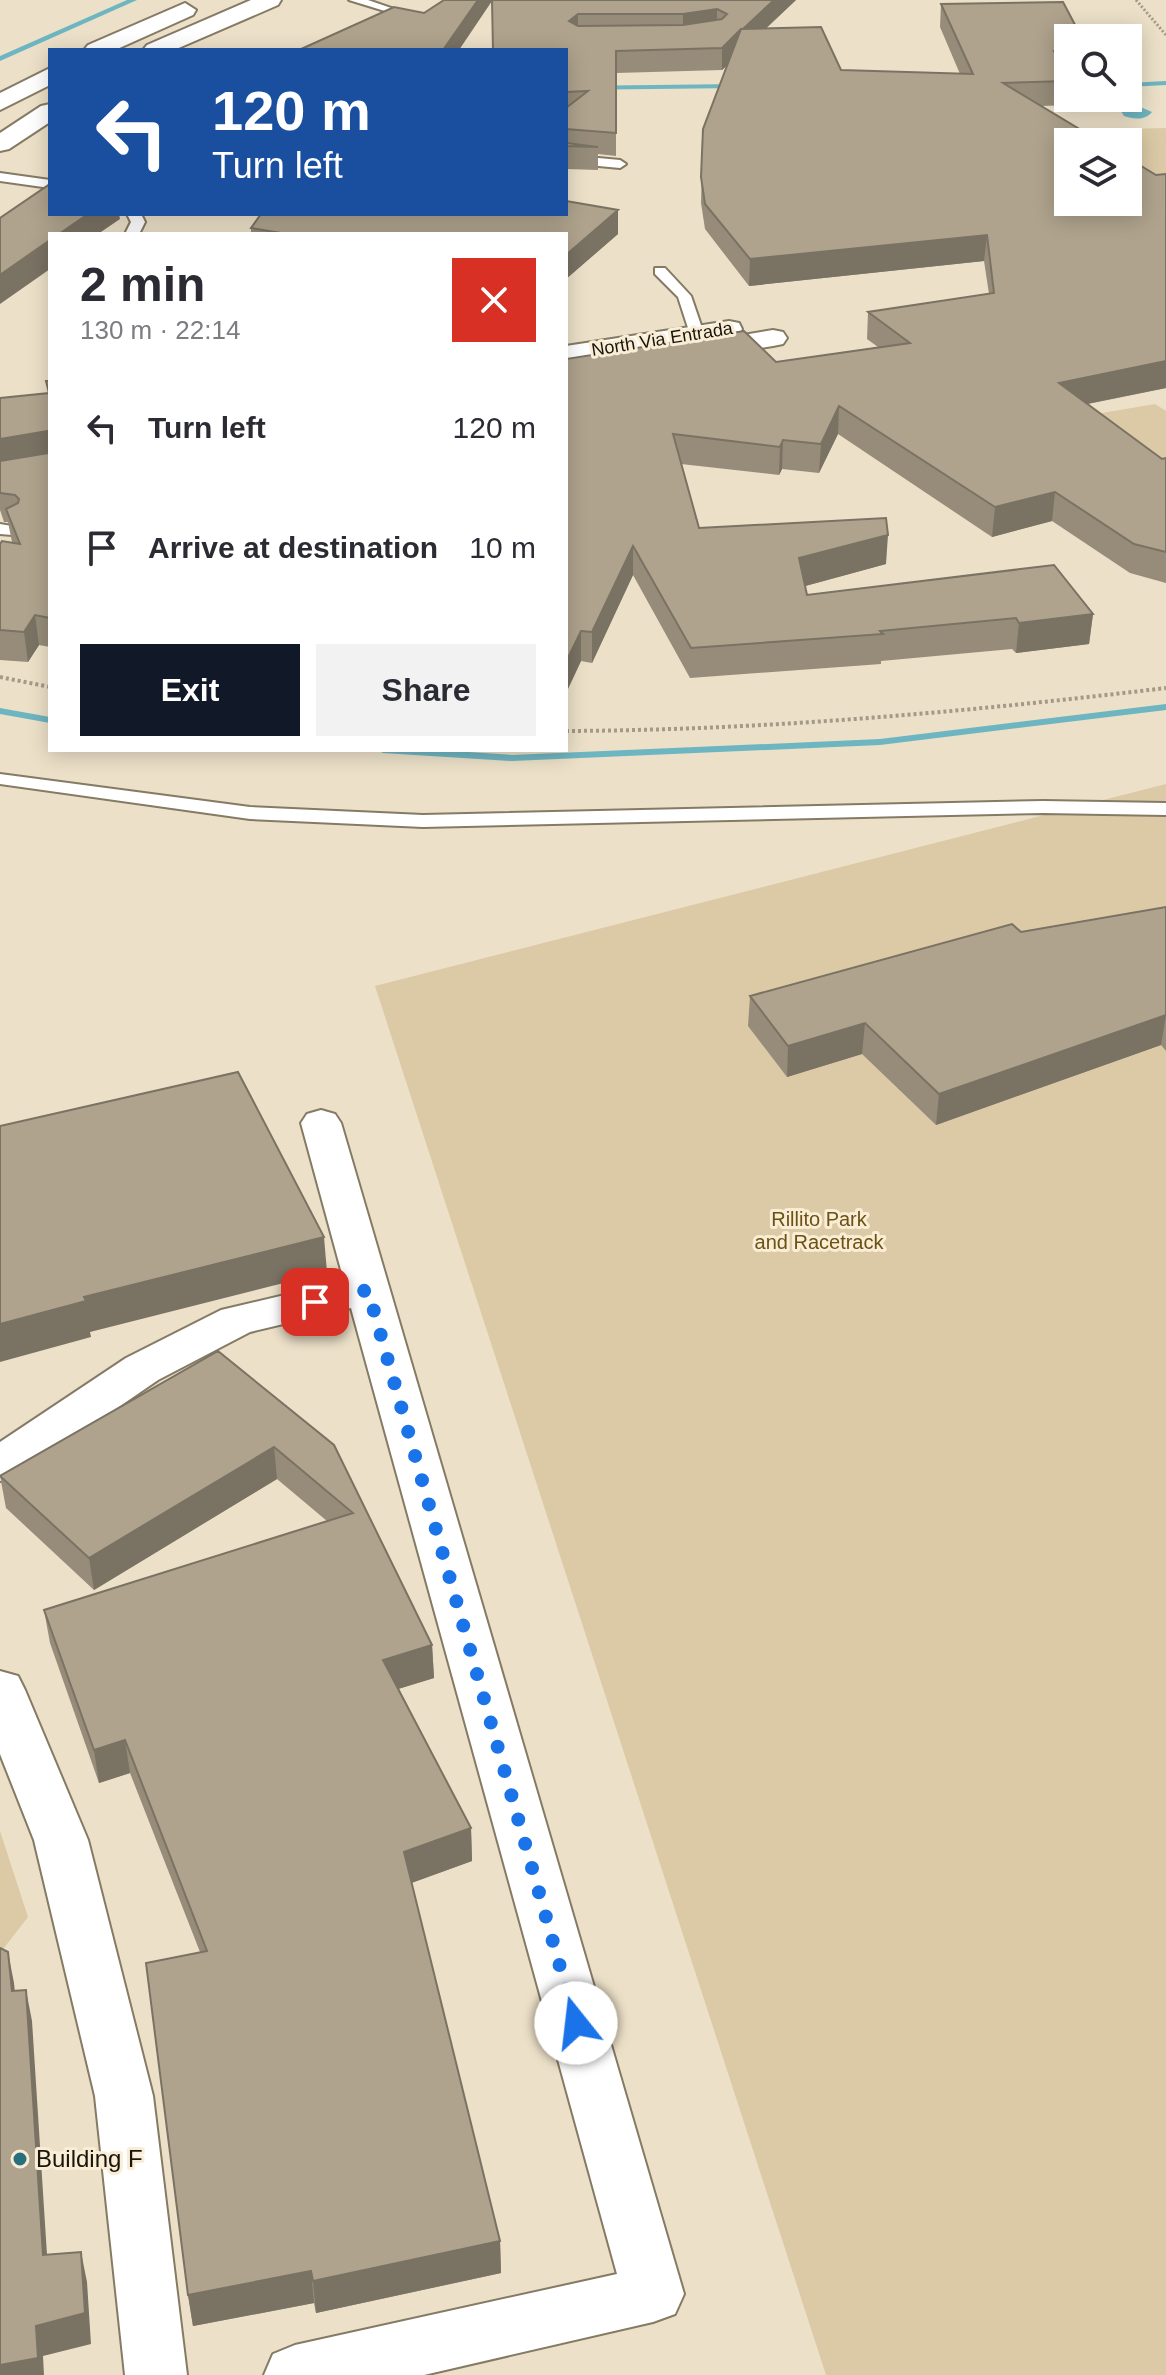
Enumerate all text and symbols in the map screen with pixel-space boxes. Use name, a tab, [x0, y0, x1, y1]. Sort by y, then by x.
map controls	[1054, 24, 1142, 216]
button: search	[1054, 24, 1142, 112]
text: 120 m	[212, 79, 371, 142]
icon: left	[80, 80, 184, 184]
button: layers	[1054, 128, 1142, 216]
text: Turn left	[212, 145, 343, 186]
text: 2 min	[80, 258, 205, 311]
button: close	[452, 258, 536, 342]
text: 130 m · 22:14	[80, 315, 240, 345]
street label: North Via Entrada	[590, 318, 735, 360]
icon: left	[80, 406, 124, 450]
text: Turn left	[148, 411, 266, 444]
text: 120 m	[453, 411, 536, 444]
icon: arrive	[80, 526, 124, 570]
text: Arrive at destination	[148, 531, 438, 564]
text: 10 m	[469, 531, 536, 564]
button: Exit	[80, 644, 300, 736]
button: Share	[316, 644, 536, 736]
park label: Rillito Park and Racetrack	[755, 1208, 884, 1253]
pin	[281, 1268, 349, 1336]
icon: arrive	[293, 1280, 337, 1324]
position arrow	[534, 1981, 618, 2065]
place label: Building F	[36, 2145, 143, 2172]
marker: Building F	[11, 2150, 29, 2168]

